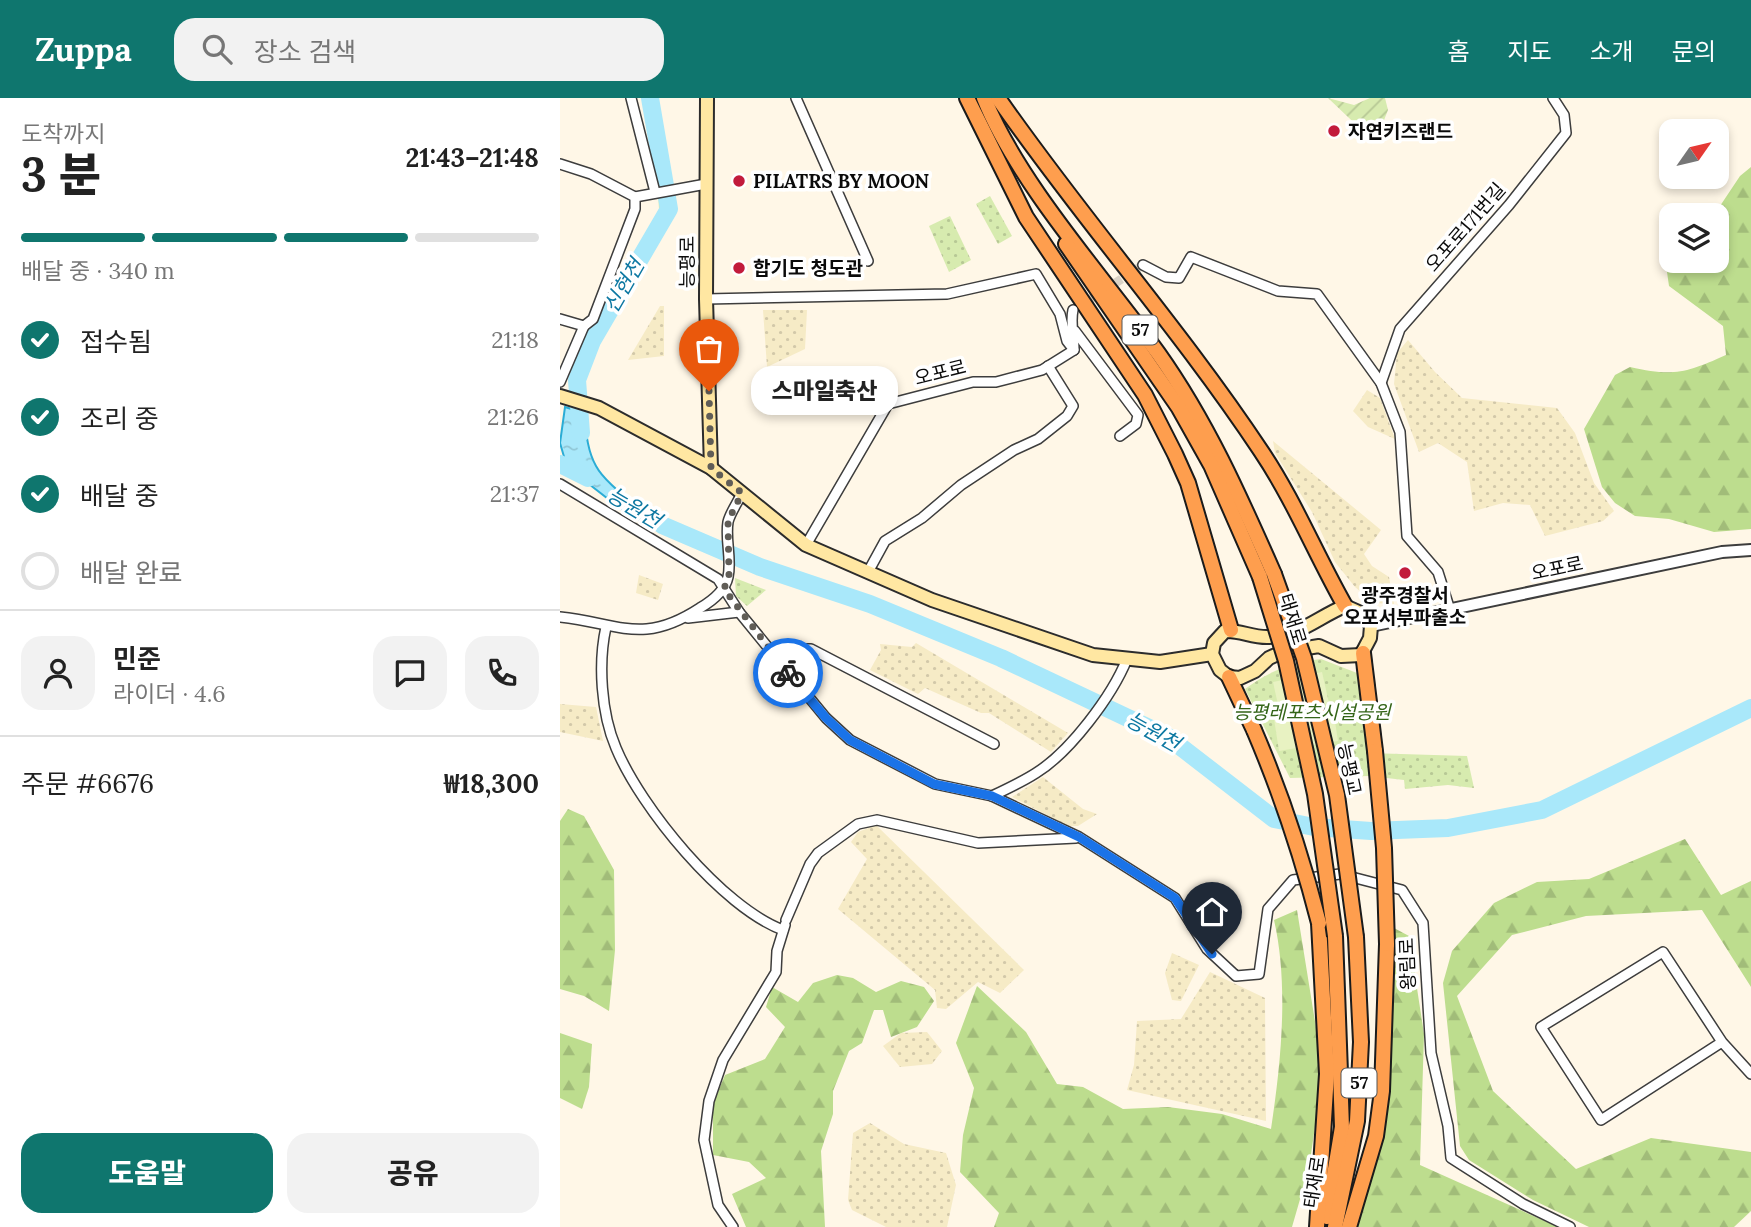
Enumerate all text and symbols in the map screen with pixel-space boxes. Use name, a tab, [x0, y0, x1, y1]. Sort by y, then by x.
search box	[174, 18, 664, 81]
text: Zuppa	[35, 28, 132, 70]
icon: search	[198, 30, 236, 68]
text: 장소 검색	[254, 35, 356, 68]
text: 홈	[1447, 36, 1469, 67]
text: 지도	[1507, 36, 1552, 67]
text: 소개	[1590, 36, 1634, 67]
text: 문의	[1672, 36, 1716, 67]
text: 도착까지	[21, 119, 106, 148]
place label: 자연키즈랜드	[1348, 119, 1453, 143]
north arrow	[1659, 119, 1729, 189]
map controls	[1659, 119, 1729, 273]
marker: 자연키즈랜드	[1326, 123, 1342, 139]
text: 21:43–21:48	[405, 141, 539, 174]
text: 3 분	[21, 145, 101, 204]
place label: PILATRS BY MOON	[753, 169, 930, 193]
marker: PILATRS BY MOON	[731, 173, 747, 189]
street label: 오포로171번길	[1420, 178, 1510, 276]
button: layers	[1659, 203, 1729, 273]
street label: 능평로	[675, 236, 699, 288]
water label: 신현천	[597, 252, 651, 318]
text: 배달 중 · 340 m	[21, 256, 175, 285]
place label: 합기도 청도관	[753, 256, 863, 280]
marker: 합기도 청도관	[731, 260, 747, 276]
road number: 57	[1122, 316, 1158, 344]
pin	[679, 319, 739, 391]
icon: check	[21, 321, 59, 359]
text: 접수됨	[80, 325, 152, 358]
text: 21:18	[491, 325, 539, 354]
icon: bag	[690, 330, 728, 368]
street label: 오포로	[912, 354, 968, 390]
callout: 스마일축산	[751, 366, 898, 416]
text: 스마일축산	[772, 376, 877, 405]
icon: check	[21, 398, 59, 436]
text: 조리 중	[80, 402, 159, 435]
text: 21:26	[487, 402, 539, 431]
icon: check	[21, 475, 59, 513]
text: 배달 중	[80, 479, 159, 512]
text: 21:37	[490, 479, 539, 508]
water label: 능원천	[602, 481, 668, 535]
street label: 오포로	[1529, 551, 1585, 585]
text: 배달 완료	[80, 556, 183, 589]
marker: 광주경찰서 오포서부파출소	[1397, 565, 1413, 581]
place label: 광주경찰서 오포서부파출소	[1344, 583, 1466, 629]
street label: 태재로	[1274, 590, 1312, 648]
button: person	[21, 636, 95, 710]
button: chat	[373, 636, 447, 710]
button: phone	[465, 636, 539, 710]
courier	[753, 638, 823, 708]
text: 민준	[113, 642, 161, 675]
icon: bike	[769, 654, 807, 692]
text: 라이더 · 4.6	[113, 679, 226, 708]
park label: 능평레포츠시설공원	[1233, 700, 1392, 724]
water label: 능원천	[1121, 706, 1187, 759]
street label: 능평교	[1333, 741, 1367, 797]
text: 주문 #6676	[21, 767, 154, 800]
text: ₩18,300	[444, 767, 539, 800]
pin	[1182, 882, 1242, 954]
icon: home	[1193, 893, 1231, 931]
street label: 왕림로	[1394, 937, 1420, 991]
road number: 57	[1342, 1068, 1376, 1098]
button: 도움말	[21, 1133, 273, 1213]
button: 공유	[287, 1133, 539, 1213]
street label: 태재로	[1298, 1154, 1330, 1210]

